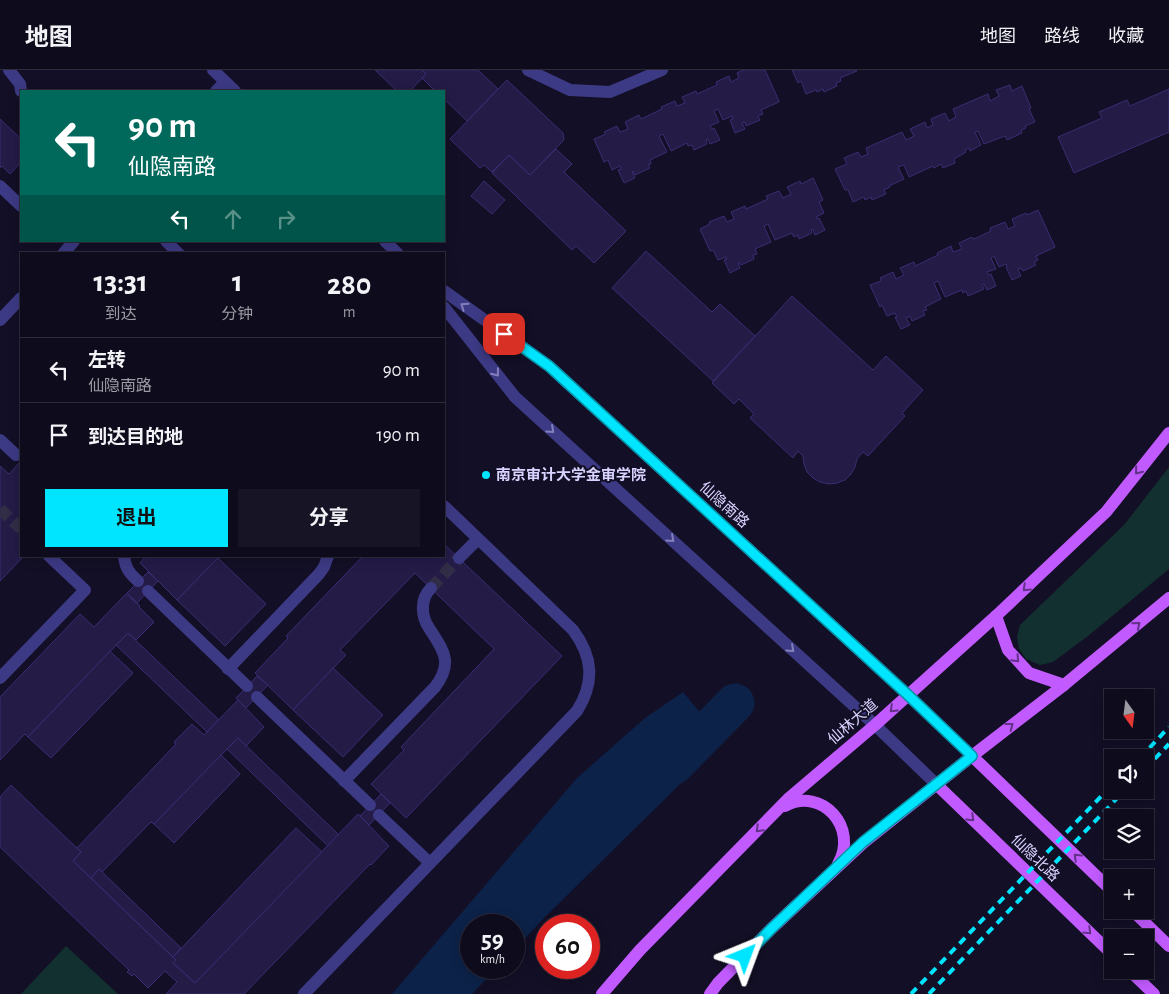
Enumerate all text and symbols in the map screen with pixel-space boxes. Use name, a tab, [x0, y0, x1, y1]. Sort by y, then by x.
text: 地图	[25, 26, 73, 50]
text: 地图	[980, 28, 1016, 46]
text: 路线	[1044, 28, 1080, 46]
text: 收藏	[1108, 28, 1144, 46]
text: 90 m	[128, 109, 197, 144]
icon: left	[45, 110, 110, 175]
text: 仙隐南路	[128, 156, 216, 178]
icon: left	[166, 205, 194, 233]
icon: ahead	[219, 205, 247, 233]
icon: right	[272, 205, 300, 233]
text: 13:31	[94, 267, 148, 297]
text: 1	[232, 267, 243, 297]
text: 280	[327, 270, 371, 300]
one-way arrow	[460, 303, 470, 312]
text: m	[343, 304, 356, 320]
text: 到达	[105, 306, 137, 322]
text: 分钟	[221, 306, 253, 322]
pin	[483, 313, 525, 355]
icon: arrive	[490, 320, 518, 348]
text: 左转	[88, 351, 126, 370]
icon: left	[45, 356, 73, 384]
text: 90 m	[383, 361, 420, 380]
one-way arrow	[490, 367, 498, 376]
text: 仙隐南路	[88, 378, 152, 394]
icon: arrive	[45, 421, 73, 449]
one-way arrow	[545, 424, 554, 433]
text: 190 m	[376, 426, 420, 445]
text: 到达目的地	[88, 428, 183, 447]
place label: 南京审计大学金审学院	[496, 466, 646, 483]
one-way arrow	[1135, 466, 1144, 475]
marker: 南京审计大学金审学院	[480, 469, 492, 481]
street label: 仙隐南路	[697, 478, 753, 531]
button: 退出	[45, 489, 228, 547]
button: 分享	[238, 489, 420, 547]
one-way arrow	[665, 533, 674, 542]
one-way arrow	[1022, 582, 1031, 591]
one-way arrow	[1131, 622, 1140, 630]
one-way arrow	[785, 643, 794, 652]
one-way arrow	[1010, 654, 1019, 663]
north arrow	[1104, 689, 1154, 739]
map controls	[1104, 689, 1154, 979]
street label: 仙林大道	[824, 695, 881, 747]
one-way arrow	[889, 703, 898, 712]
one-way arrow	[1004, 723, 1014, 732]
button: sound	[1104, 749, 1154, 799]
button: layers	[1104, 809, 1154, 859]
one-way arrow	[965, 812, 974, 821]
one-way arrow	[755, 823, 764, 832]
street label: 仙隐北路	[1008, 830, 1063, 884]
one-way arrow	[1074, 854, 1083, 863]
button: +	[1104, 869, 1154, 919]
speed limit sign: 60	[535, 914, 600, 979]
one-way arrow	[1082, 925, 1091, 934]
text: 59	[481, 928, 504, 953]
position arrow	[718, 929, 770, 981]
button: −	[1104, 929, 1154, 979]
text: km/h	[480, 953, 505, 965]

